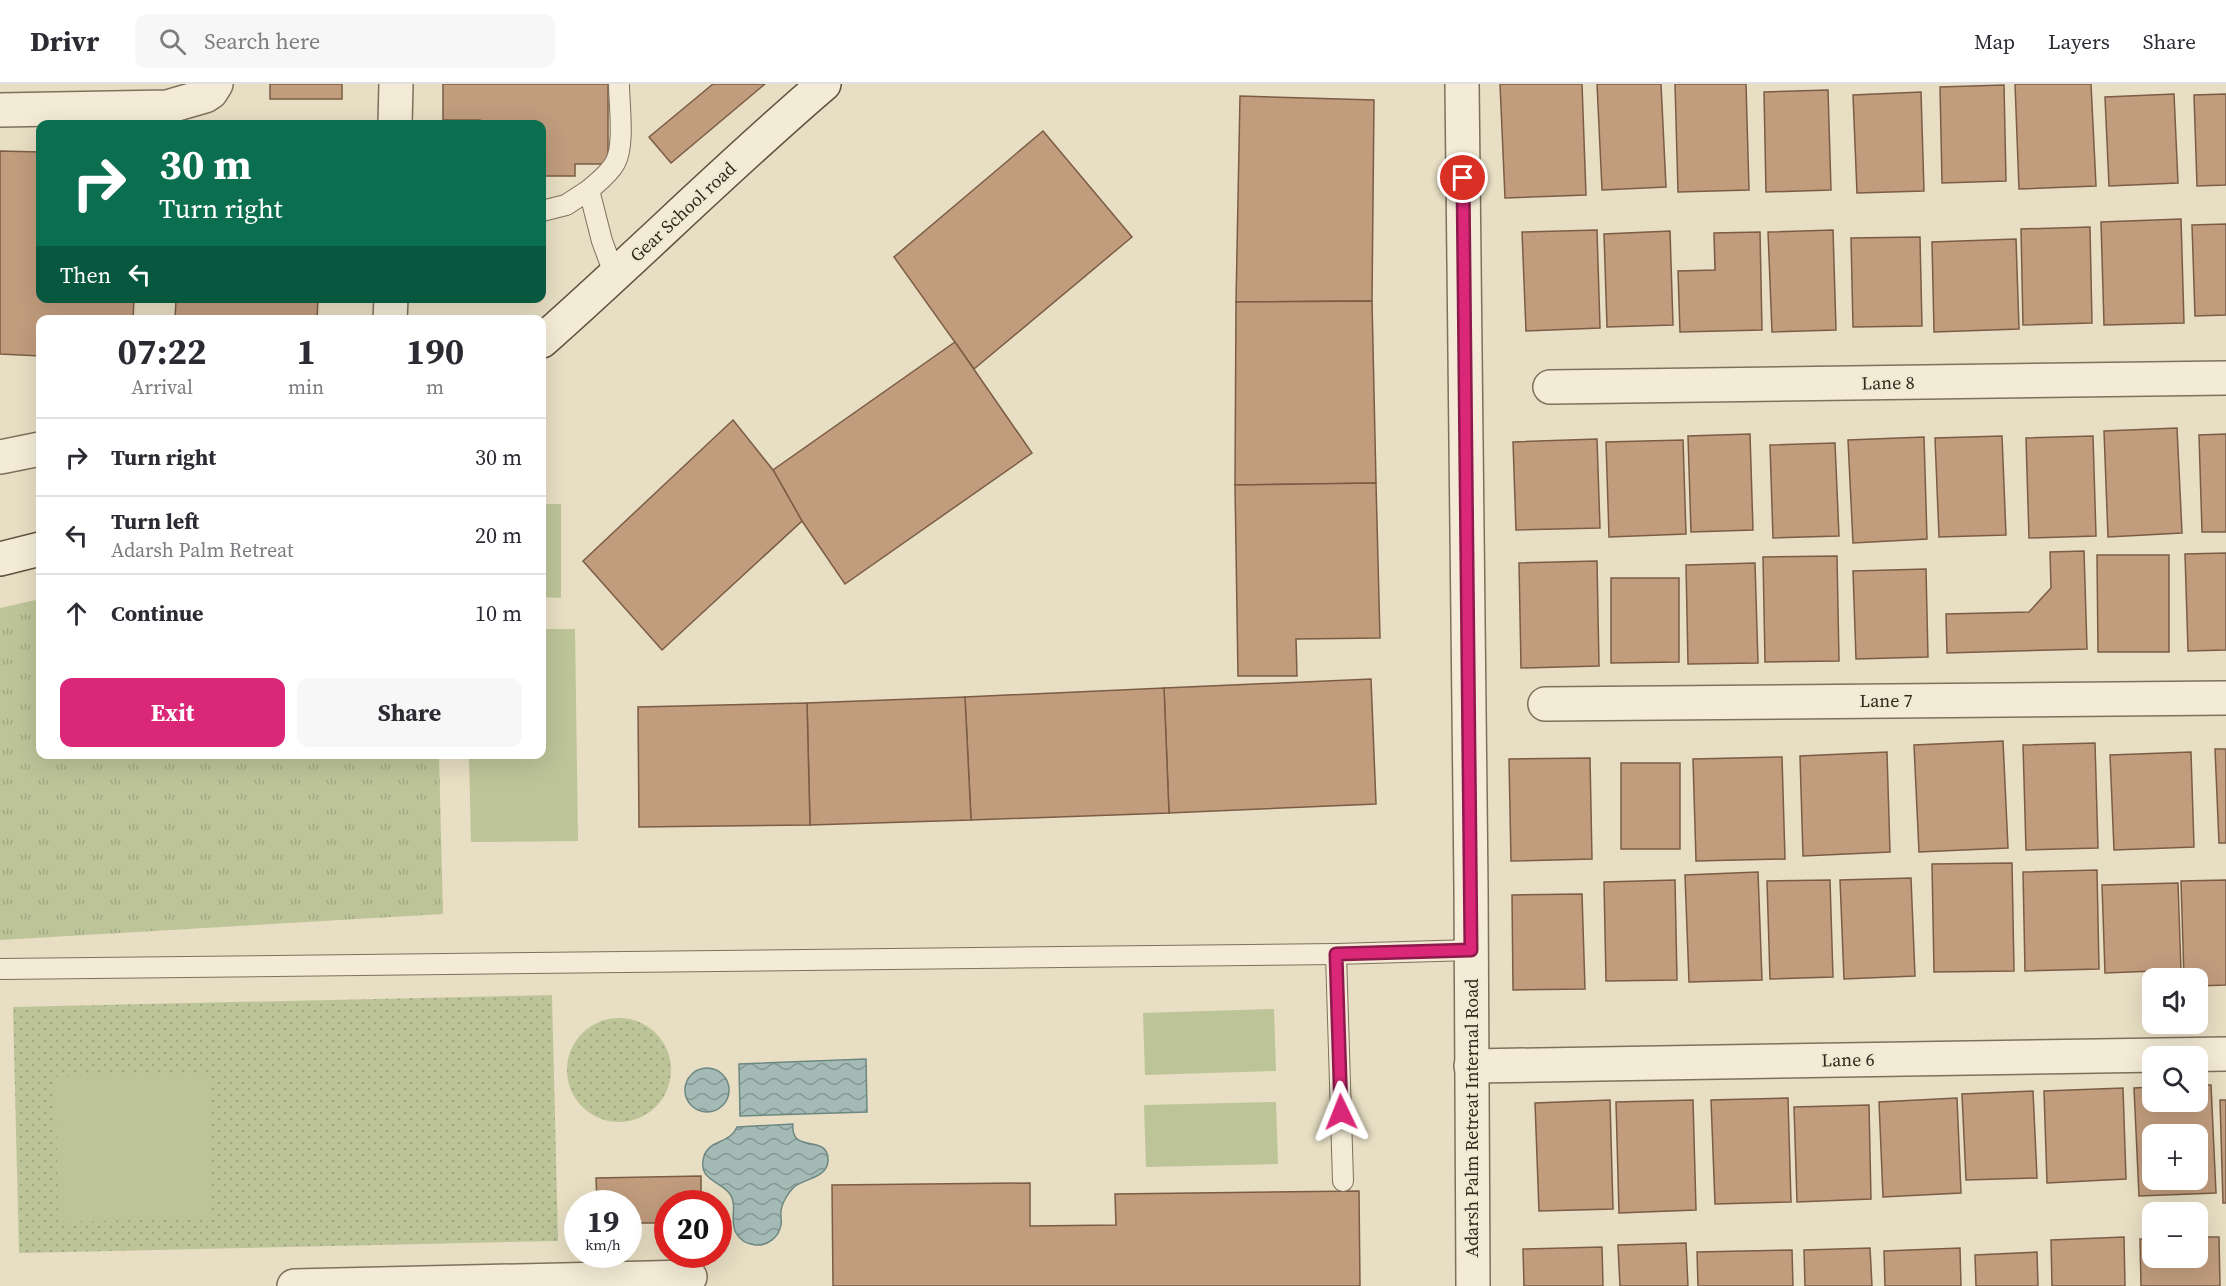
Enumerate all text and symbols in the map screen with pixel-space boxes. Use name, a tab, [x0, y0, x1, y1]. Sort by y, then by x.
search box	[135, 14, 555, 68]
text: Drivr	[30, 22, 99, 60]
icon: search	[156, 25, 189, 58]
text: Search here	[204, 26, 320, 56]
text: Map	[1974, 27, 2015, 56]
text: Layers	[2048, 27, 2110, 56]
text: Share	[2143, 27, 2196, 56]
text: 30 m	[159, 135, 252, 193]
icon: right	[60, 144, 138, 222]
pin	[1437, 152, 1488, 203]
street label: Gear School road	[624, 156, 741, 267]
icon: arrive	[1446, 161, 1479, 194]
text: Turn right	[159, 190, 283, 227]
icon: left	[123, 258, 156, 291]
text: Then	[60, 260, 111, 290]
text: 07:22	[118, 327, 206, 376]
text: 1	[296, 327, 316, 376]
text: 190	[406, 327, 464, 376]
street label: Lane 8	[1861, 370, 1915, 395]
text: Arrival	[131, 373, 193, 401]
text: min	[288, 373, 324, 401]
text: m	[426, 373, 444, 401]
icon: right	[60, 441, 93, 474]
text: Turn right	[111, 442, 216, 472]
text: 30 m	[475, 442, 522, 472]
text: Turn left	[111, 506, 199, 536]
icon: left	[60, 519, 93, 552]
text: 20 m	[475, 520, 522, 550]
text: Adarsh Palm Retreat	[111, 536, 294, 564]
icon: ahead	[60, 597, 93, 630]
text: Continue	[111, 598, 204, 628]
text: 10 m	[475, 598, 522, 628]
button: Exit	[60, 678, 285, 747]
button: Share	[297, 678, 522, 747]
street label: Lane 7	[1859, 688, 1913, 713]
map controls	[2142, 968, 2208, 1268]
button: sound	[2142, 968, 2208, 1034]
street label: Adarsh Palm Retreat Internal Road	[1459, 978, 1484, 1258]
button: search	[2142, 1046, 2208, 1112]
street label: Lane 6	[1821, 1047, 1875, 1072]
position arrow	[1309, 1080, 1373, 1144]
button: +	[2142, 1124, 2208, 1190]
speed limit sign: 20	[654, 1190, 732, 1268]
text: 19	[587, 1201, 619, 1242]
button: −	[2142, 1202, 2208, 1268]
text: km/h	[585, 1234, 621, 1255]

